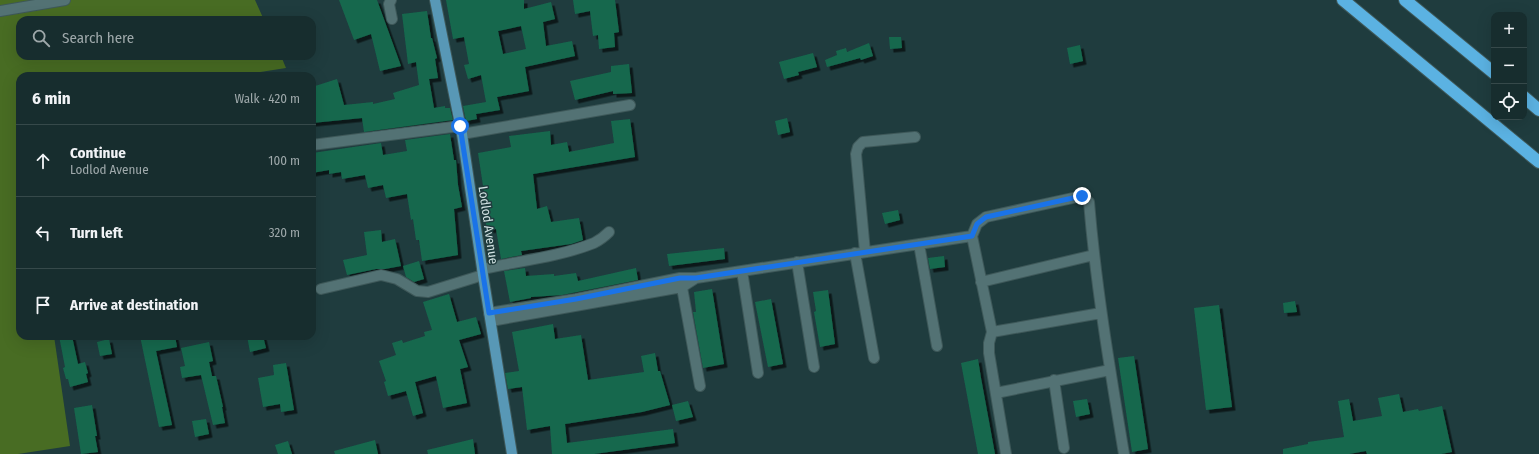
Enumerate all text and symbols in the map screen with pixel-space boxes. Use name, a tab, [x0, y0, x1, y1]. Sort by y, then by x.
map controls	[1491, 12, 1527, 120]
button: +	[1491, 12, 1527, 48]
search box	[16, 16, 316, 60]
icon: search	[30, 27, 52, 49]
text: Search here	[62, 29, 134, 47]
button: −	[1491, 48, 1527, 84]
button: locate	[1491, 84, 1527, 120]
text: 6 min	[32, 88, 71, 109]
text: Walk · 420 m	[234, 91, 300, 106]
route start	[451, 117, 469, 135]
text: Continue	[70, 144, 126, 162]
icon: ahead	[32, 150, 54, 172]
text: 100 m	[268, 153, 300, 168]
text: Lodlod Avenue	[70, 162, 149, 177]
street label: Lodlod Avenue	[476, 185, 501, 265]
route end	[1073, 187, 1091, 205]
icon: left	[32, 222, 54, 244]
text: Turn left	[70, 224, 123, 242]
text: 320 m	[269, 225, 300, 240]
icon: arrive	[32, 294, 54, 316]
text: Arrive at destination	[70, 296, 198, 314]

